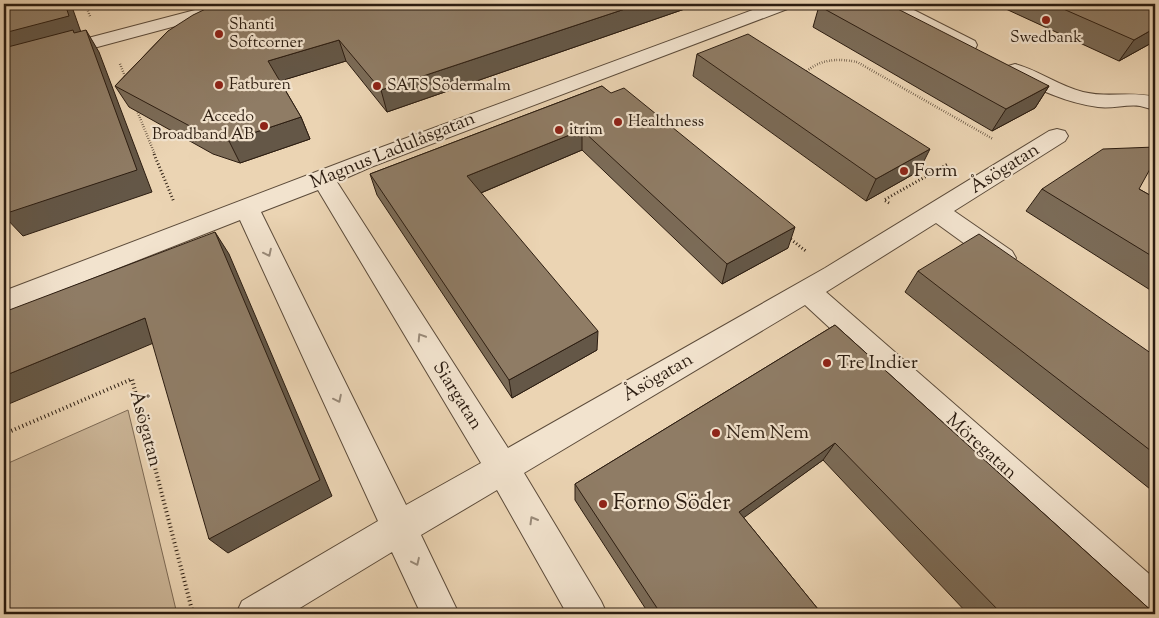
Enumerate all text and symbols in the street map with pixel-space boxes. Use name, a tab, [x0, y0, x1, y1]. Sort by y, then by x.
place label: Shanti Softcorner	[229, 14, 303, 55]
marker: Swedbank	[1040, 14, 1052, 26]
place label: Swedbank	[1010, 27, 1082, 50]
marker: Shanti Softcorner	[213, 28, 225, 40]
place label: Fatburen	[229, 74, 292, 97]
place label: SATS Södermalm	[387, 75, 511, 98]
marker: Fatburen	[213, 79, 225, 91]
marker: SATS Södermalm	[371, 80, 383, 92]
place label: Accedo Broadband AB	[152, 106, 254, 147]
street label: Magnus Ladulåsgatan	[306, 106, 480, 196]
place label: Healthness	[628, 111, 704, 134]
marker: Healthness	[612, 116, 624, 128]
place label: itrim	[569, 119, 603, 142]
marker: Accedo Broadband AB	[258, 120, 270, 132]
marker: itrim	[553, 124, 565, 136]
street label: Åsögatan	[965, 137, 1045, 201]
place label: Form	[914, 158, 958, 185]
marker: Form	[898, 165, 910, 177]
one-way arrow	[262, 248, 272, 257]
one-way arrow	[417, 333, 427, 342]
street label: Åsögatan	[618, 347, 698, 409]
place label: Tre Indier	[837, 350, 918, 377]
street label: Siargatan	[425, 356, 489, 436]
marker: Tre Indier	[821, 357, 833, 369]
street label: Åsögatan	[122, 388, 168, 470]
one-way arrow	[332, 394, 342, 403]
street label: Möregatan	[939, 408, 1023, 486]
place label: Nem Nem	[726, 420, 809, 447]
marker: Nem Nem	[710, 427, 722, 439]
place label: Forno Söder	[613, 488, 731, 520]
marker: Forno Söder	[597, 498, 609, 510]
one-way arrow	[529, 516, 539, 525]
one-way arrow	[409, 557, 420, 566]

